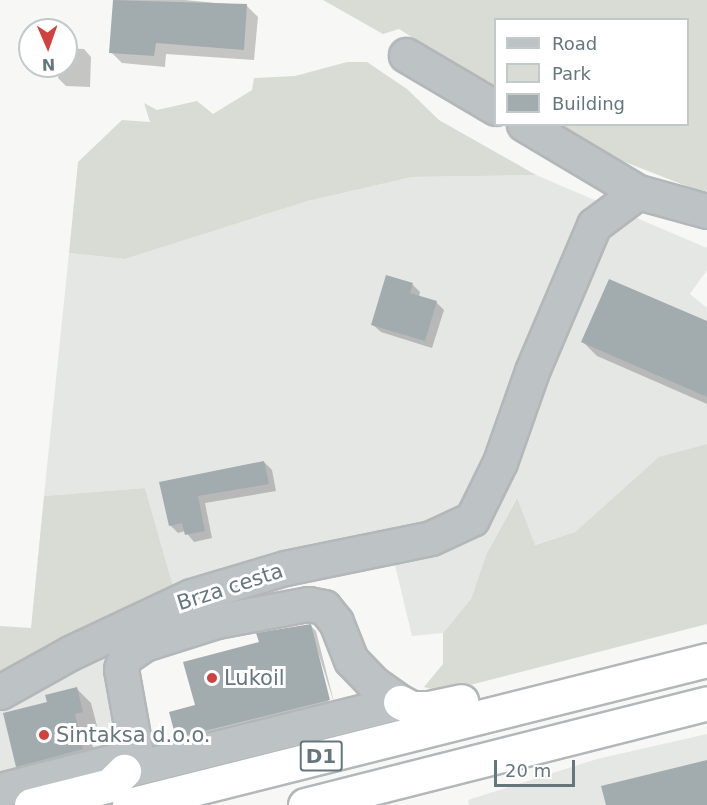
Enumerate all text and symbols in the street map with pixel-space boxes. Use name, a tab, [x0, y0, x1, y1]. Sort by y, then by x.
north arrow	[18, 18, 78, 78]
legend	[494, 18, 689, 126]
text: Road	[552, 33, 597, 54]
text: N	[42, 55, 56, 74]
text: Park	[552, 63, 591, 84]
text: Building	[552, 93, 625, 114]
street label: Brza cesta	[174, 558, 286, 616]
place label: Lukoil	[224, 665, 285, 691]
marker: Lukoil	[205, 671, 219, 685]
place label: Sintaksa d.o.o.	[56, 722, 211, 748]
marker: Sintaksa d.o.o.	[37, 728, 51, 742]
road number: D1	[298, 739, 344, 773]
scale bar	[497, 748, 578, 786]
text: 20 m	[505, 760, 551, 781]

